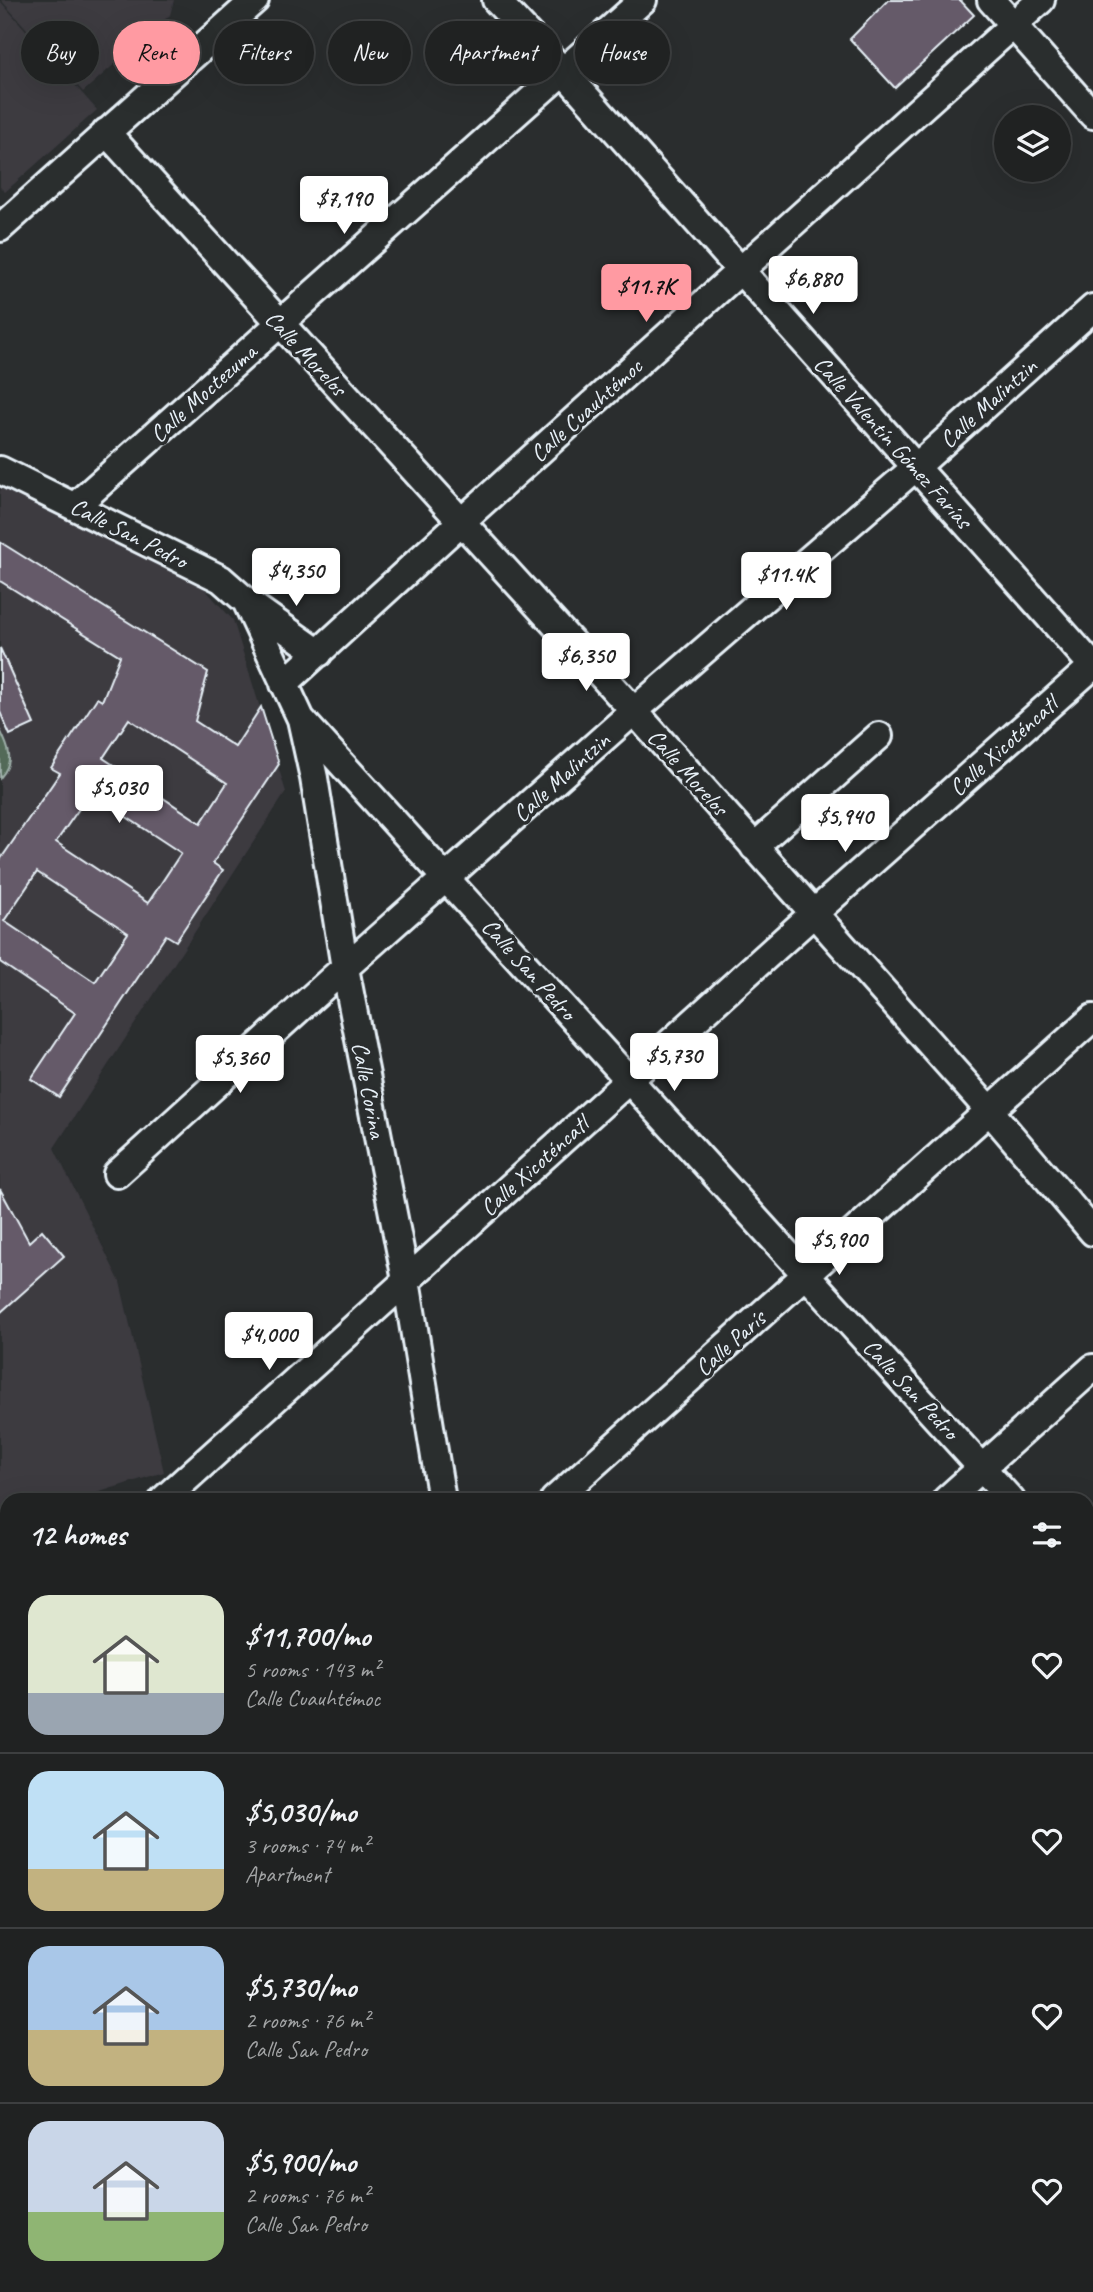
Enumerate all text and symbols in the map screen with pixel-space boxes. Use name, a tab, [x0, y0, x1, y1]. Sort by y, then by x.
chip: Buy	[21, 21, 99, 84]
chip: Rent	[113, 21, 200, 84]
chip: Filters	[214, 21, 314, 84]
chip: New	[328, 21, 411, 84]
chip: Apartment	[425, 21, 561, 84]
chip: House	[575, 21, 670, 84]
map controls	[994, 105, 1071, 182]
button: layers	[994, 105, 1071, 182]
pin: $7,190	[287, 176, 401, 236]
text: $7,190	[316, 184, 372, 213]
pin: $6,880	[756, 256, 870, 316]
pin: $11.7K	[589, 264, 703, 324]
text: $6,880	[785, 264, 841, 293]
text: $11.7K	[617, 272, 675, 301]
street label: Calle Morelos	[259, 304, 355, 404]
street label: Calle Moctezuma	[143, 336, 264, 449]
street label: Calle Valentín Gómez Farías	[807, 349, 980, 537]
street label: Calle Cuauhtémoc	[524, 351, 650, 468]
street label: Calle Malintzin	[933, 351, 1044, 455]
street label: Calle San Pedro	[66, 491, 195, 576]
pin: $4,350	[239, 548, 353, 608]
pin: $11.4K	[729, 552, 843, 612]
text: $4,350	[268, 556, 324, 585]
text: $11.4K	[757, 560, 815, 589]
pin: $6,350	[529, 634, 643, 693]
text: $6,350	[558, 641, 614, 670]
street label: Calle Xicoténcatl	[943, 687, 1066, 802]
street label: Calle Morelos	[641, 722, 736, 823]
street label: Calle Malintzin	[506, 725, 617, 829]
pin: $5,030	[62, 766, 176, 825]
text: $5,030	[91, 773, 147, 802]
pin: $5,940	[788, 794, 902, 854]
text: $5,940	[817, 802, 873, 831]
street label: Calle San Pedro	[475, 912, 584, 1028]
pin: $5,730	[617, 1034, 731, 1093]
pin: $5,360	[183, 1036, 297, 1095]
street label: Calle Corina	[345, 1039, 393, 1142]
text: $5,730	[646, 1041, 702, 1070]
text: $5,360	[212, 1043, 268, 1072]
street label: Calle Xicoténcatl	[474, 1107, 597, 1222]
pin: $5,900	[782, 1218, 896, 1277]
text: $5,900	[811, 1225, 867, 1254]
street label: Calle París	[688, 1302, 774, 1383]
pin: $4,000	[212, 1312, 326, 1372]
text: $4,000	[241, 1320, 297, 1349]
street label: Calle San Pedro	[857, 1332, 967, 1448]
text: 12 homes	[28, 1516, 126, 1554]
icon: filters	[1028, 1516, 1066, 1554]
text: $11,700/mo	[245, 1617, 370, 1655]
icon: home	[84, 1623, 168, 1707]
icon: heart	[1028, 1646, 1066, 1684]
text: 5 rooms · 143 m²	[245, 1655, 380, 1684]
text: Calle Cuauhtémoc	[245, 1684, 380, 1713]
text: $5,030/mo	[245, 1793, 356, 1831]
icon: home	[84, 1799, 168, 1883]
icon: heart	[1028, 1822, 1066, 1860]
text: 3 rooms · 74 m²	[245, 1831, 369, 1860]
text: Apartment	[245, 1860, 330, 1889]
text: $5,730/mo	[245, 1968, 356, 2006]
icon: home	[84, 1974, 168, 2058]
icon: heart	[1028, 1997, 1066, 2035]
text: 2 rooms · 76 m²	[245, 2006, 369, 2035]
text: Calle San Pedro	[245, 2035, 367, 2064]
text: $5,900/mo	[245, 2143, 356, 2181]
icon: home	[84, 2149, 168, 2233]
icon: heart	[1028, 2172, 1066, 2210]
text: 2 rooms · 76 m²	[245, 2181, 369, 2210]
text: Calle San Pedro	[245, 2210, 367, 2239]

